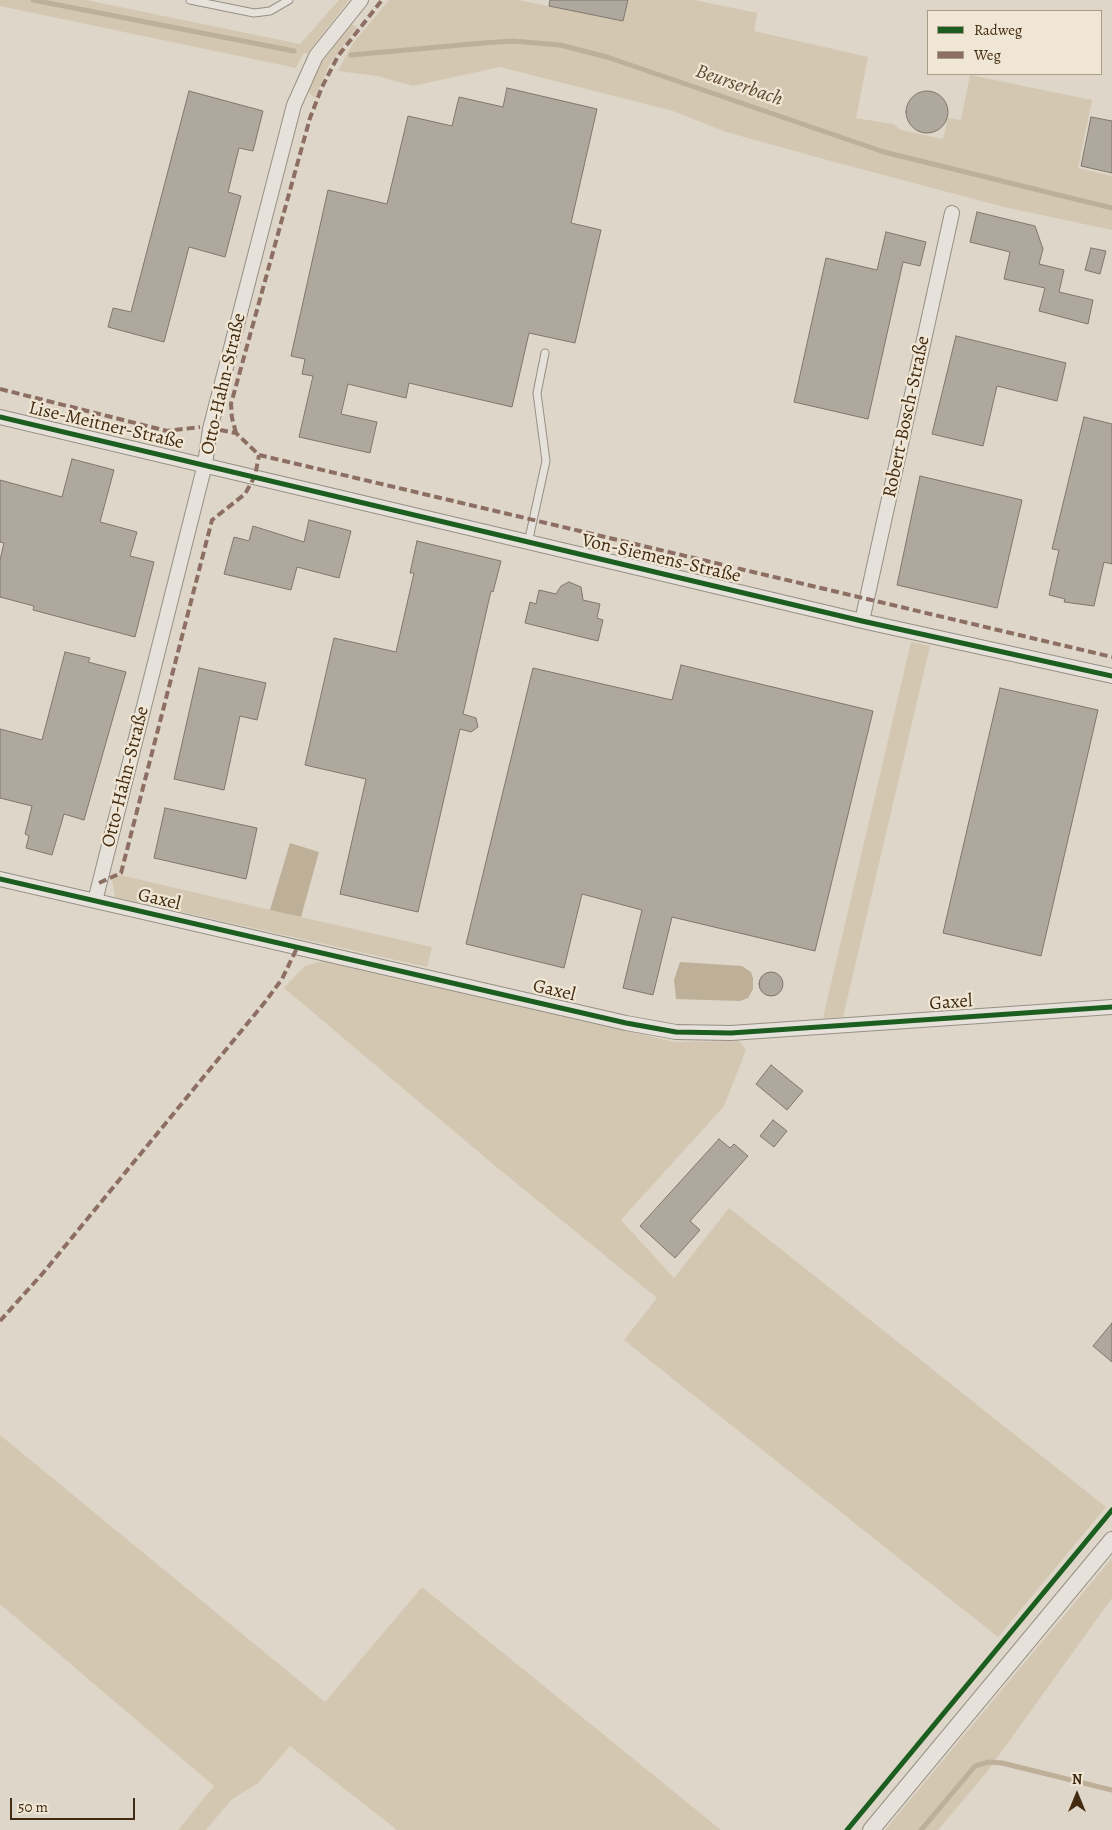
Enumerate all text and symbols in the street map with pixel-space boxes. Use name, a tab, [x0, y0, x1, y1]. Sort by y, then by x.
legend	[927, 10, 1102, 75]
text: Radweg	[974, 20, 1022, 40]
text: Weg	[974, 45, 1001, 65]
water label: Beurserbach	[692, 60, 786, 112]
street label: Otto-Hahn-Straße	[197, 311, 251, 457]
street label: Robert-Bosch-Straße	[879, 334, 935, 500]
street label: Lise-Meitner-Straße	[26, 397, 186, 455]
street label: Von-Siemens-Straße	[579, 530, 743, 588]
street label: Otto-Hahn-Straße	[97, 704, 155, 850]
street label: Gaxel	[135, 884, 183, 916]
street label: Gaxel	[530, 975, 578, 1007]
street label: Gaxel	[929, 990, 973, 1016]
north arrow	[1052, 1770, 1102, 1820]
text: N	[1072, 1770, 1082, 1789]
scale bar	[12, 1788, 138, 1820]
text: 50 m	[18, 1797, 48, 1817]

